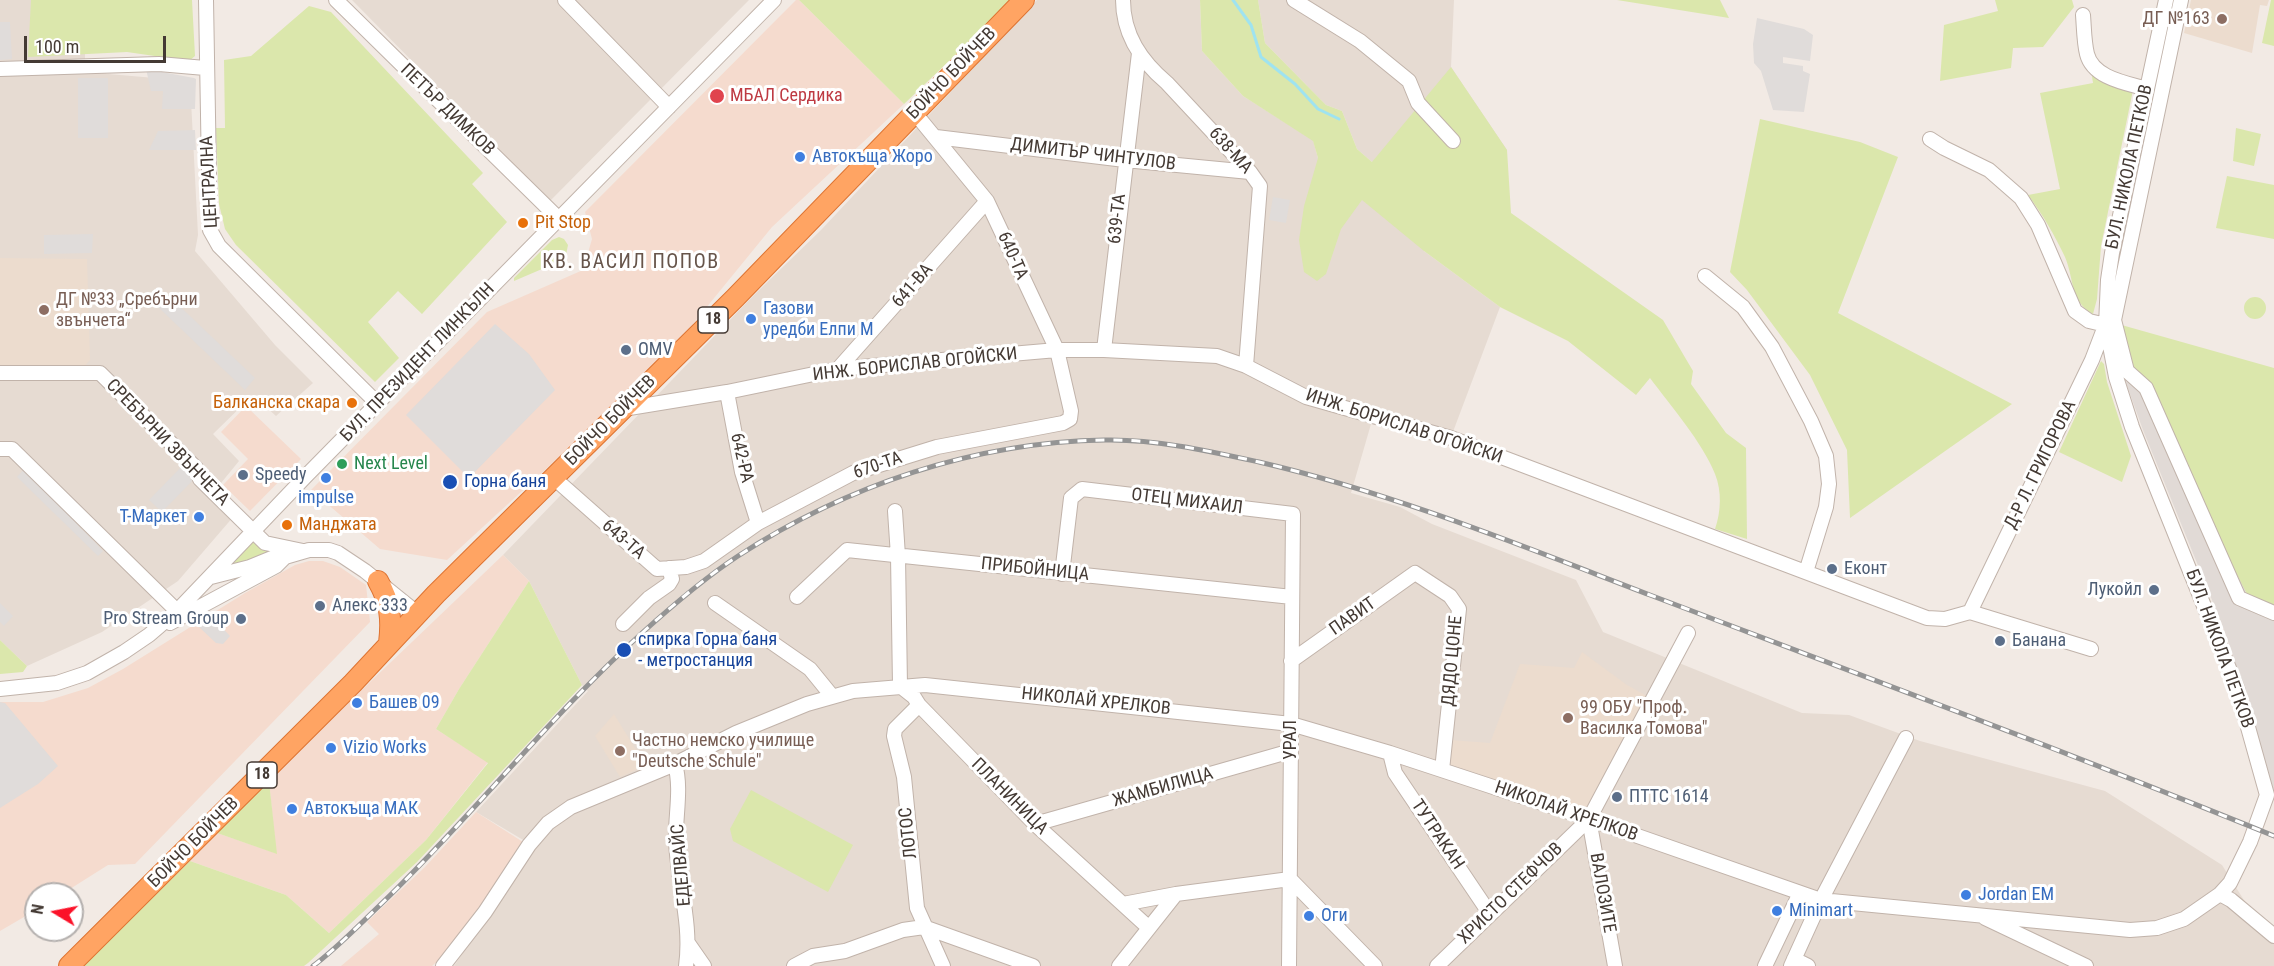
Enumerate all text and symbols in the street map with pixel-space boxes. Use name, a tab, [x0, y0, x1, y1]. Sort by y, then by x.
place label: ДГ №163	[2143, 8, 2210, 30]
marker: ДГ №163	[2215, 12, 2229, 26]
scale bar	[27, 24, 170, 62]
street label: БОЙЧО БОЙЧЕВ	[903, 24, 1001, 124]
text: 100 m	[35, 36, 79, 57]
street label: ПЕТЪР ДИМКОВ	[395, 60, 499, 160]
street label: БУЛ. НИКОЛА ПЕТКОВ	[2102, 83, 2158, 251]
place label: МБАЛ Сердика	[730, 85, 843, 107]
marker: МБАЛ Сердика	[708, 87, 726, 105]
street label: 638-МА	[1203, 123, 1257, 179]
street label: ДИМИТЪР ЧИНТУЛОВ	[1009, 134, 1177, 176]
street label: ЦЕНТРАЛНА	[197, 135, 223, 229]
place label: Автокъща Жоро	[812, 146, 933, 168]
marker: Автокъща Жоро	[793, 150, 807, 164]
street label: 639-ТА	[1105, 193, 1131, 245]
place label: Pit Stop	[535, 212, 591, 234]
marker: Pit Stop	[516, 216, 530, 230]
street label: 640-ТА	[992, 229, 1032, 283]
district label: КВ. ВАСИЛ ПОПОВ	[542, 251, 720, 275]
street label: 641-ВА	[888, 260, 938, 312]
street label: БУЛ. ПРЕЗИДЕНТ ЛИНКЪЛН	[336, 279, 500, 447]
place label: ДГ №33 „Сребърни звънчета“	[56, 289, 198, 332]
place label: Газови уредби Елпи М	[763, 298, 874, 340]
marker: ДГ №33 „Сребърни звънчета“	[37, 303, 51, 317]
road number: 18	[698, 307, 728, 333]
marker: Газови уредби Елпи М	[744, 312, 758, 326]
place label: OMV	[638, 339, 673, 361]
marker: OMV	[619, 343, 633, 357]
street label: ИНЖ. БОРИСЛАВ ОГОЙСКИ	[812, 344, 1018, 386]
street label: БОЙЧО БОЙЧЕВ	[561, 371, 661, 471]
street label: СРЕБЪРНИ ЗВЪНЧЕТА	[101, 375, 233, 511]
street label: ИНЖ. БОРИСЛАВ ОГОЙСКИ	[1303, 385, 1505, 469]
place label: Балканска скара	[213, 392, 340, 414]
marker: Балканска скара	[345, 396, 359, 410]
street label: Д-Р Л. ГРИГОРОВА	[2001, 397, 2081, 533]
street label: 642-РА	[725, 431, 757, 485]
street label: 670-ТА	[851, 448, 905, 484]
place label: Next Level	[354, 453, 428, 475]
marker: Next Level	[335, 457, 349, 471]
place label: Speedy	[255, 464, 307, 486]
marker: Speedy	[236, 468, 250, 482]
marker: impulse	[319, 471, 333, 485]
place label: Горна баня	[464, 471, 546, 493]
marker: Горна баня	[441, 473, 459, 491]
street label: ОТЕЦ МИХАИЛ	[1130, 484, 1244, 520]
place label: impulse	[298, 487, 354, 509]
place label: Т-Маркет	[120, 506, 187, 528]
marker: Т-Маркет	[192, 510, 206, 524]
place label: Манджата	[299, 514, 377, 536]
street label: 643-ТА	[597, 515, 649, 565]
marker: Манджата	[280, 518, 294, 532]
street label: ПРИБОЙНИЦА	[980, 554, 1090, 586]
place label: Еконт	[1844, 558, 1887, 580]
marker: Еконт	[1825, 562, 1839, 576]
street label: БУЛ. НИКОЛА ПЕТКОВ	[2180, 567, 2258, 731]
place label: Лукойл	[2088, 579, 2142, 601]
marker: Лукойл	[2147, 583, 2161, 597]
street label: ПАВИТ	[1326, 593, 1380, 641]
place label: Алекс 333	[332, 595, 408, 617]
marker: Алекс 333	[313, 599, 327, 613]
place label: Pro Stream Group	[103, 608, 229, 630]
marker: Pro Stream Group	[234, 612, 248, 626]
street label: ДЯДО ЦОНЕ	[1438, 615, 1468, 707]
place label: спирка Горна баня - метростанция	[638, 629, 777, 672]
place label: Банана	[2012, 630, 2066, 652]
marker: Банана	[1993, 634, 2007, 648]
marker: спирка Горна баня - метростанция	[615, 641, 633, 659]
street label: НИКОЛАЙ ХРЕЛКОВ	[1020, 683, 1172, 721]
place label: Башев 09	[369, 692, 440, 714]
marker: Башев 09	[350, 696, 364, 710]
place label: 99 ОБУ "Проф. Василка Томова"	[1580, 697, 1708, 740]
marker: 99 ОБУ "Проф. Василка Томова"	[1561, 711, 1575, 725]
street label: УРАЛ	[1280, 720, 1302, 760]
place label: Частно немско училище "Deutsche Schule"	[632, 730, 814, 772]
place label: Vizio Works	[343, 737, 427, 759]
marker: Vizio Works	[324, 741, 338, 755]
marker: Частно немско училище "Deutsche Schule"	[613, 744, 627, 758]
street label: ПЛАНИНИЦА	[966, 754, 1052, 840]
road number: 18	[247, 762, 277, 788]
street label: ЖАМБИЛИЦА	[1110, 763, 1216, 813]
street label: НИКОЛАЙ ХРЕЛКОВ	[1492, 777, 1640, 847]
place label: ПТТС 1614	[1629, 786, 1709, 808]
marker: ПТТС 1614	[1610, 790, 1624, 804]
street label: БОЙЧО БОЙЧЕВ	[144, 793, 244, 893]
street label: ТУТРАКАН	[1406, 796, 1468, 874]
place label: Автокъща МАК	[304, 798, 418, 820]
marker: Автокъща МАК	[285, 802, 299, 816]
street label: ЛОТОС	[896, 806, 922, 860]
street label: ЕДЕЛВАЙС	[668, 823, 696, 907]
street label: ХРИСТО СТЕФЧОВ	[1454, 839, 1568, 949]
street label: ВАЛОЗИТЕ	[1584, 851, 1620, 935]
north arrow	[24, 882, 84, 942]
place label: Jordan EM	[1978, 884, 2054, 906]
marker: Jordan EM	[1959, 888, 1973, 902]
place label: Minimart	[1789, 900, 1853, 922]
text: N	[28, 903, 48, 916]
marker: Minimart	[1770, 904, 1784, 918]
place label: Оги	[1321, 905, 1348, 927]
marker: Оги	[1302, 909, 1316, 923]

